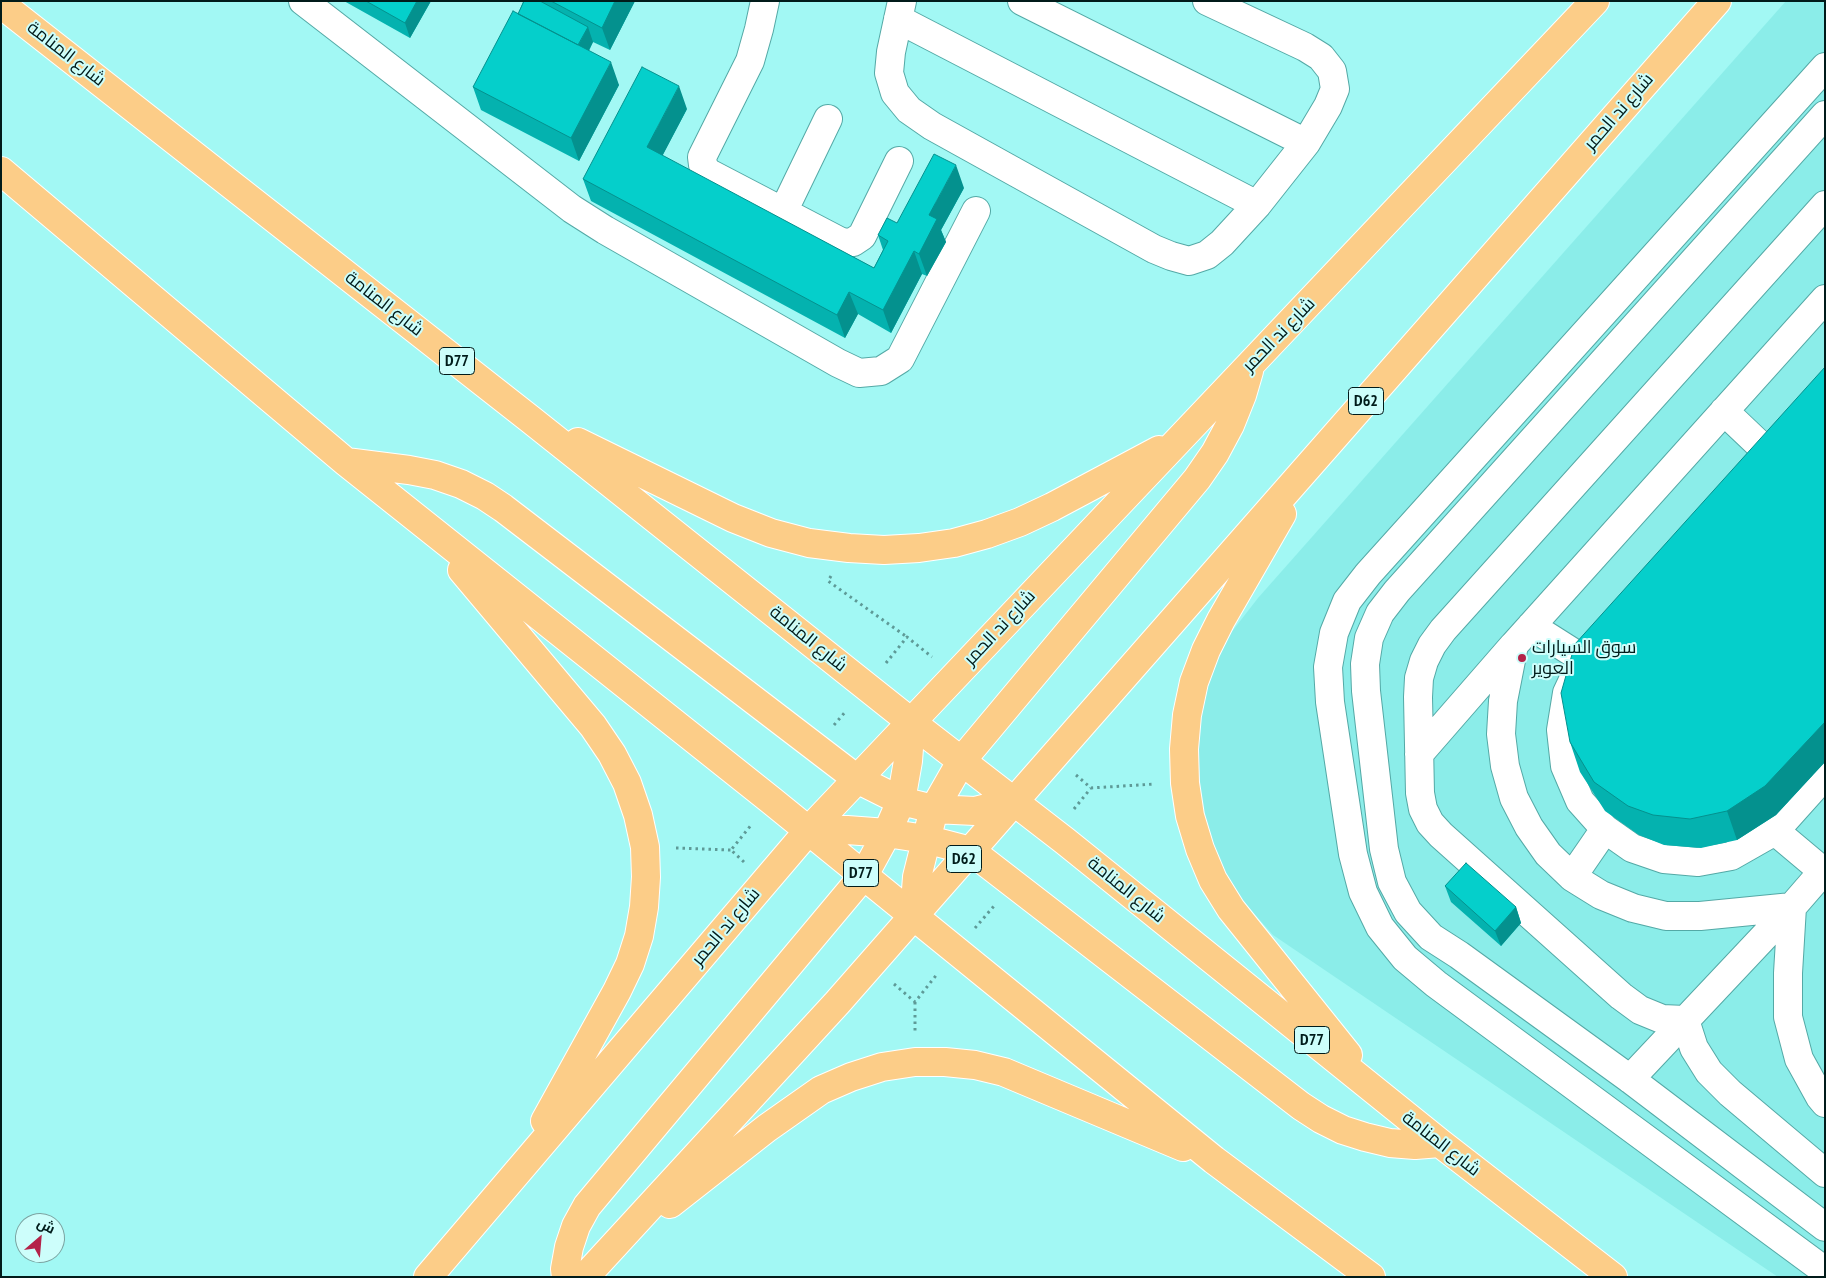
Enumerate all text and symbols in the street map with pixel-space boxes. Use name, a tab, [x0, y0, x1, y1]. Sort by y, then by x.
street label: شارع المنامة	[23, 17, 109, 91]
street label: شارع ند الحمر	[1580, 69, 1658, 155]
street label: شارع المنامة	[341, 267, 427, 341]
street label: شارع ند الحمر	[1238, 293, 1320, 377]
road number: D77	[440, 348, 474, 374]
road number: D62	[1348, 388, 1384, 414]
street label: شارع ند الحمر	[960, 586, 1040, 670]
street label: شارع المنامة	[765, 601, 851, 677]
place label: سوق السيارات العوير	[1532, 637, 1636, 680]
marker: سوق السيارات العوير	[1516, 652, 1528, 664]
road number: D62	[946, 846, 982, 872]
street label: شارع المنامة	[1083, 852, 1169, 928]
road number: D77	[844, 860, 878, 886]
street label: شارع ند الحمر	[687, 884, 765, 970]
road number: D77	[1294, 1026, 1330, 1054]
street label: شارع المنامة	[1398, 1107, 1484, 1181]
north arrow	[15, 1213, 65, 1263]
text: ش	[34, 1213, 58, 1238]

